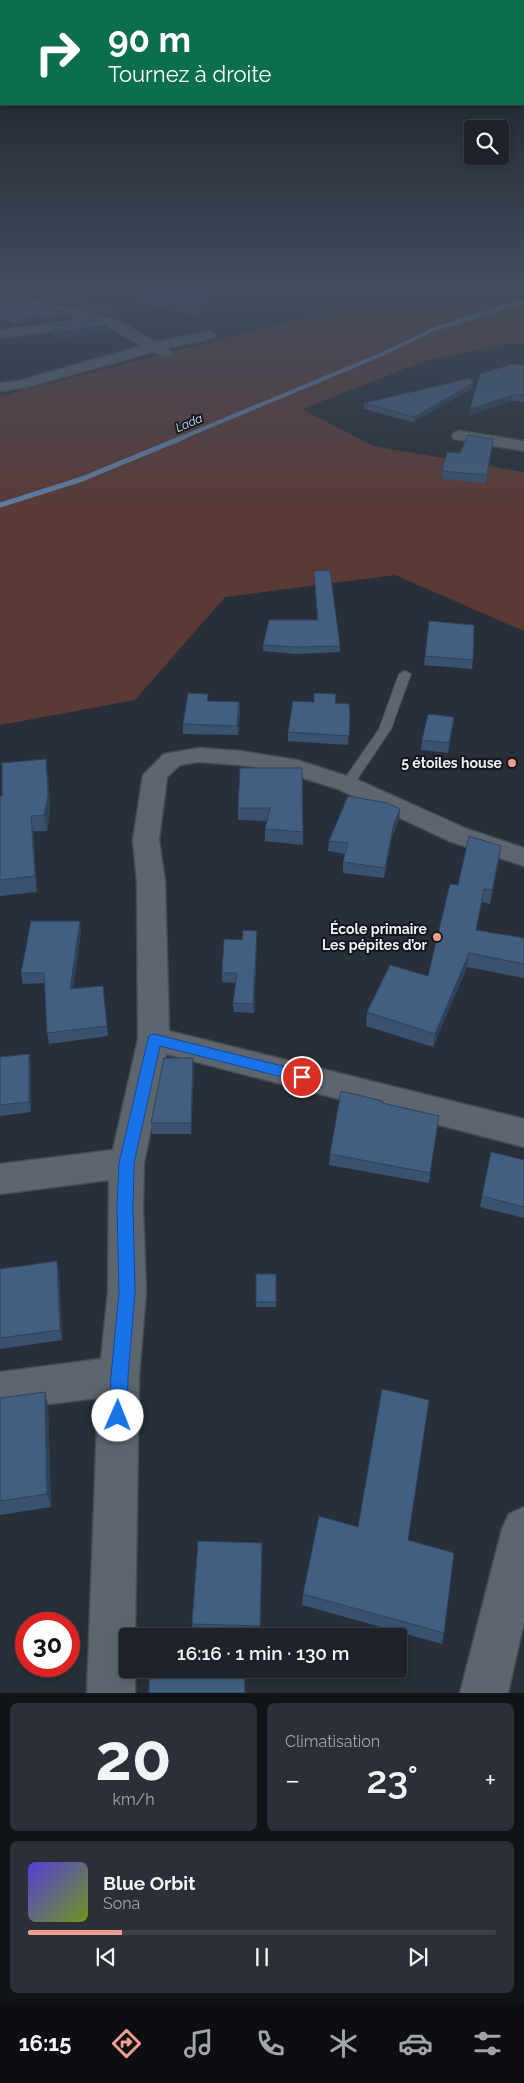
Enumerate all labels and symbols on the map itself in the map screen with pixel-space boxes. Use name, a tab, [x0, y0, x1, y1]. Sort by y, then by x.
water label: Lada	[173, 411, 205, 435]
place label: 5 étoiles house	[401, 755, 503, 771]
marker: 5 étoiles house	[506, 757, 518, 769]
place label: École primaire Les pépites d’or	[322, 920, 428, 953]
marker: École primaire Les pépites d’or	[431, 931, 443, 943]
pin	[281, 1056, 323, 1098]
position arrow	[91, 1389, 143, 1441]
speed limit sign: 30	[15, 1612, 80, 1677]

